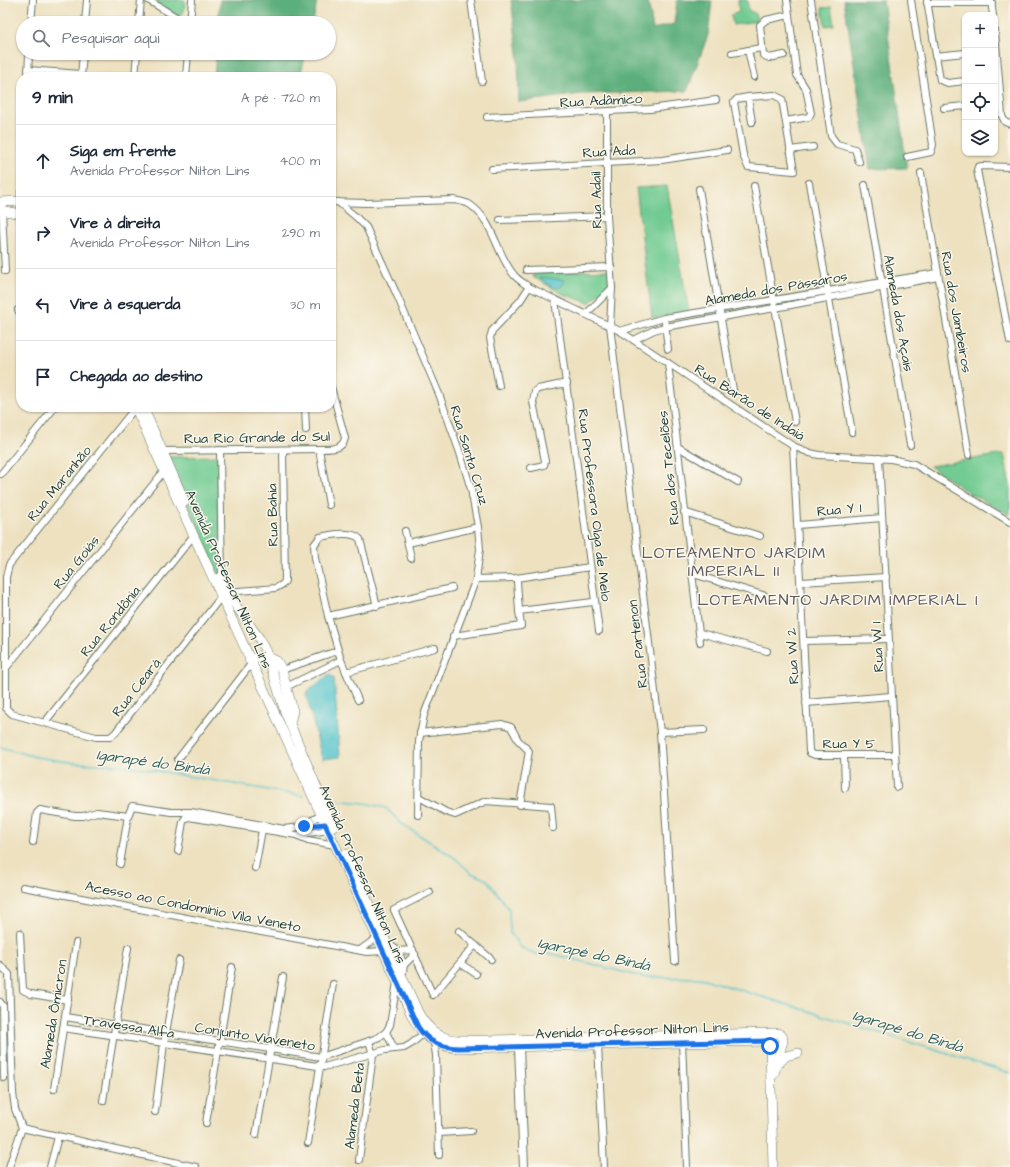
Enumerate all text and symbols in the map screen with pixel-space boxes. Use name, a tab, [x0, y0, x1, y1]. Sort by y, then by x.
map controls	[962, 12, 998, 156]
button: +	[962, 12, 998, 48]
search box	[16, 16, 336, 60]
icon: search	[30, 27, 52, 49]
text: Pesquisar aqui	[62, 28, 159, 49]
button: −	[962, 48, 998, 84]
button: locate	[962, 84, 998, 120]
text: 9 min	[32, 86, 73, 110]
text: A pé · 720 m	[241, 89, 320, 107]
street label: Rua Adâmico	[559, 89, 643, 113]
button: layers	[962, 120, 998, 156]
text: Siga em frente	[70, 141, 176, 162]
street label: Rua Ada	[582, 141, 636, 163]
icon: ahead	[32, 150, 54, 172]
text: 400 m	[279, 152, 320, 170]
text: Avenida Professor Nilton Lins	[70, 162, 250, 180]
street label: Rua Adail	[587, 171, 607, 229]
text: Vire à direita	[70, 213, 160, 234]
icon: right	[32, 222, 54, 244]
text: 290 m	[282, 224, 320, 242]
text: Avenida Professor Nilton Lins	[70, 234, 250, 252]
street label: Rua dos Jambeiros	[935, 250, 977, 375]
street label: Alameda dos Açais	[878, 253, 918, 373]
street label: Alameda dos Pássaros	[703, 267, 849, 311]
icon: left	[32, 294, 54, 316]
text: Vire à esquerda	[70, 294, 180, 315]
text: 30 m	[290, 296, 320, 314]
street label: Rua Barão de Indaiá	[690, 360, 809, 446]
icon: arrive	[32, 366, 54, 388]
text: Chegada ao destino	[70, 366, 203, 387]
street label: Rua Santa Cruz	[444, 403, 494, 508]
street label: Rua Professora Olga de Melo	[572, 408, 616, 603]
street label: Rua dos Tecelões	[653, 410, 685, 526]
street label: Rua Rio Grande do Sul	[184, 427, 330, 449]
street label: Rua Maranhão	[23, 441, 97, 526]
street label: Rua Bahia	[262, 483, 284, 547]
street label: Avenida Professor Nilton Lins	[180, 487, 277, 672]
street label: Rua Y 1	[816, 498, 862, 522]
street label: Rua Goiás	[49, 532, 105, 594]
district label: LOTEAMENTO JARDIM IMPERIAL II	[642, 542, 826, 582]
street label: Rua Rondônia	[76, 582, 146, 661]
district label: LOTEAMENTO JARDIM IMPERIAL I	[697, 589, 979, 611]
street label: Rua Partenon	[623, 599, 653, 689]
street label: Rua W 1	[867, 621, 889, 673]
street label: Rua W 2	[782, 627, 804, 685]
street label: Rua Ceará	[108, 654, 166, 721]
street label: Rua Y 5	[823, 734, 875, 754]
water label: Igarapé do Bindá	[95, 744, 212, 782]
street label: Avenida Professor Nilton Lins	[314, 782, 411, 967]
route end	[295, 817, 313, 835]
street label: Acesso ao Condomínio Vila Veneto	[83, 876, 302, 938]
water label: Igarapé do Bindá	[536, 932, 653, 978]
street label: Alameda Ômicron	[35, 958, 73, 1070]
water label: Igarapé do Bindá	[850, 1005, 967, 1060]
street label: Travessa Alfa	[82, 1010, 176, 1044]
street label: Conjunto Viaveneto	[193, 1018, 317, 1056]
street label: Avenida Professor Nilton Lins	[535, 1018, 729, 1044]
route start	[761, 1037, 779, 1055]
street label: Alameda Beta	[340, 1062, 370, 1151]

